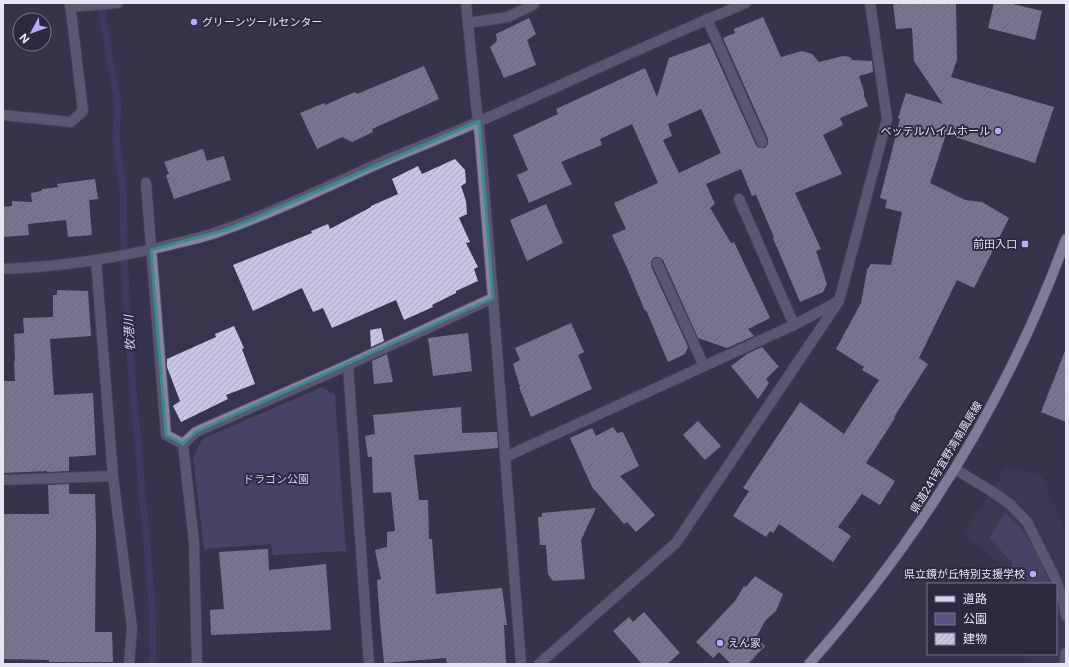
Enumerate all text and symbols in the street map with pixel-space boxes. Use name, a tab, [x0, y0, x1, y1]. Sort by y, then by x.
north arrow	[12, 12, 52, 52]
place label: グリーンツールセンター	[202, 15, 322, 29]
marker: グリーンツールセンター	[189, 17, 199, 27]
text: N	[16, 31, 32, 46]
place label: ベッテルハイムホール	[880, 124, 990, 138]
marker: ベッテルハイムホール	[993, 126, 1003, 136]
place label: 前田入口	[973, 237, 1017, 251]
marker: 前田入口	[1020, 239, 1030, 249]
water label: 牧港川	[120, 313, 137, 351]
street label: 県道241号宜野湾南風原線	[907, 399, 985, 515]
park label: ドラゴン公園	[243, 472, 309, 486]
place label: 県立鏡が丘特別支援学校	[904, 567, 1025, 581]
marker: 県立鏡が丘特別支援学校	[1028, 569, 1038, 579]
legend	[927, 583, 1057, 655]
text: 道路	[963, 591, 987, 606]
text: 公園	[963, 611, 987, 626]
text: 建物	[963, 631, 987, 646]
place label: えん家	[728, 636, 761, 650]
marker: えん家	[715, 638, 725, 648]

